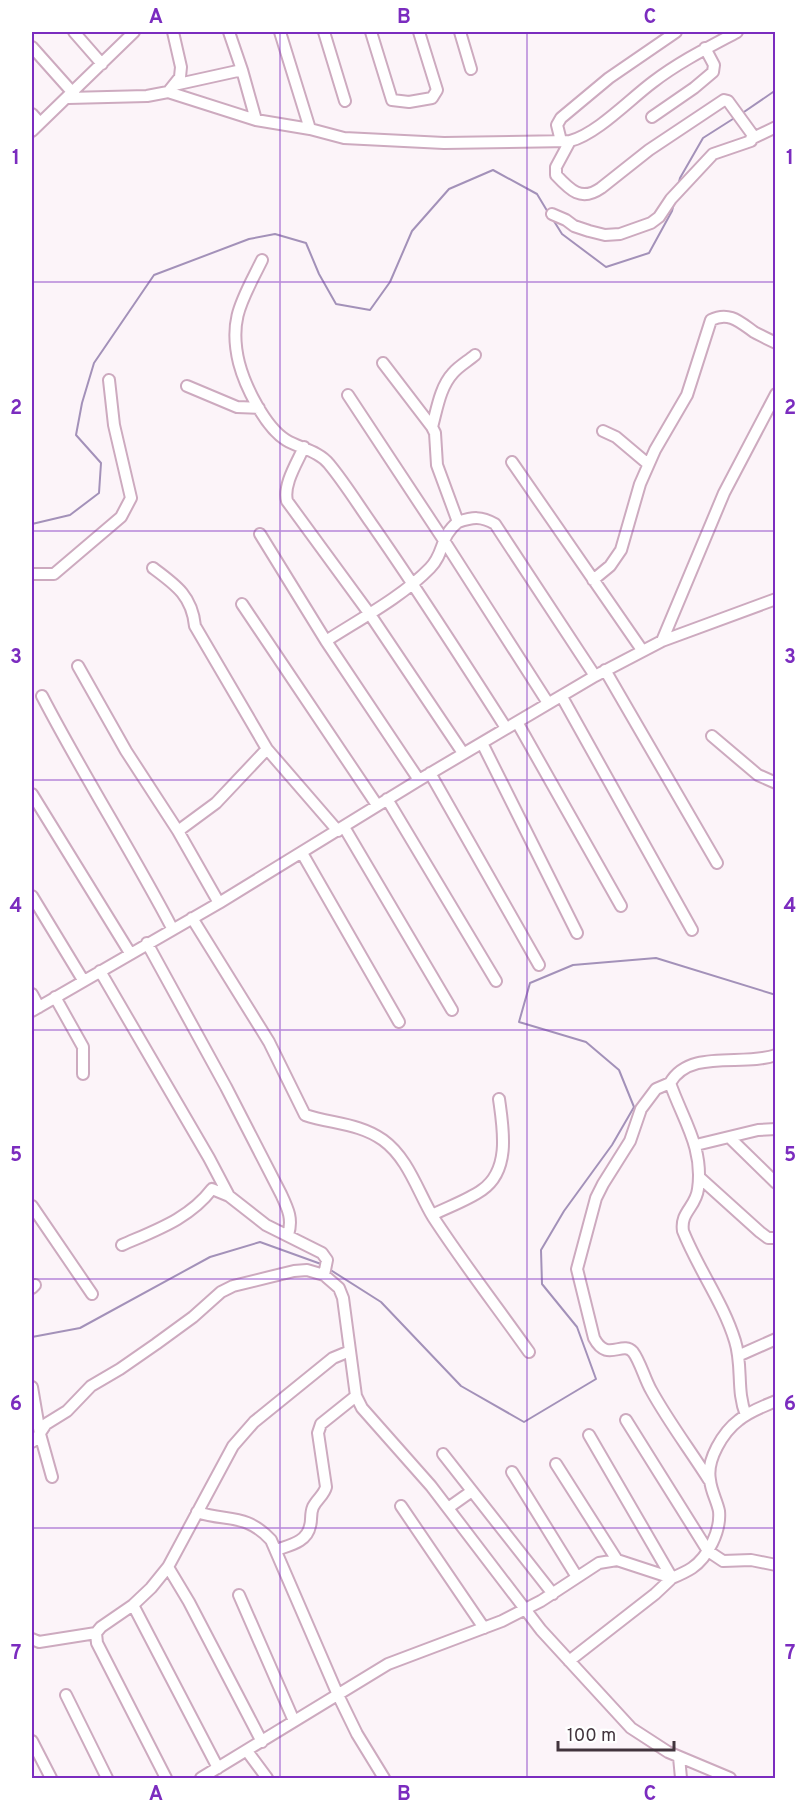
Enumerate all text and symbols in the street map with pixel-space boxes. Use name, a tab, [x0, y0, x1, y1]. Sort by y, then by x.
text: A	[149, 5, 163, 31]
text: B	[397, 5, 411, 31]
text: C	[644, 5, 656, 31]
text: 1	[12, 146, 20, 172]
text: 1	[786, 146, 794, 172]
text: 2	[10, 396, 22, 422]
text: 2	[784, 396, 796, 422]
text: 3	[10, 645, 22, 671]
text: 3	[784, 645, 796, 671]
text: 4	[10, 894, 22, 920]
text: 4	[784, 894, 796, 920]
text: 5	[10, 1143, 22, 1169]
text: 5	[784, 1143, 796, 1169]
text: 6	[10, 1392, 22, 1418]
text: 6	[784, 1392, 796, 1418]
text: 7	[11, 1641, 21, 1667]
text: 7	[785, 1641, 795, 1667]
scale bar	[558, 1714, 674, 1752]
text: 100 m	[567, 1725, 616, 1748]
text: A	[149, 1782, 163, 1808]
text: B	[397, 1782, 411, 1808]
text: C	[644, 1782, 656, 1808]

